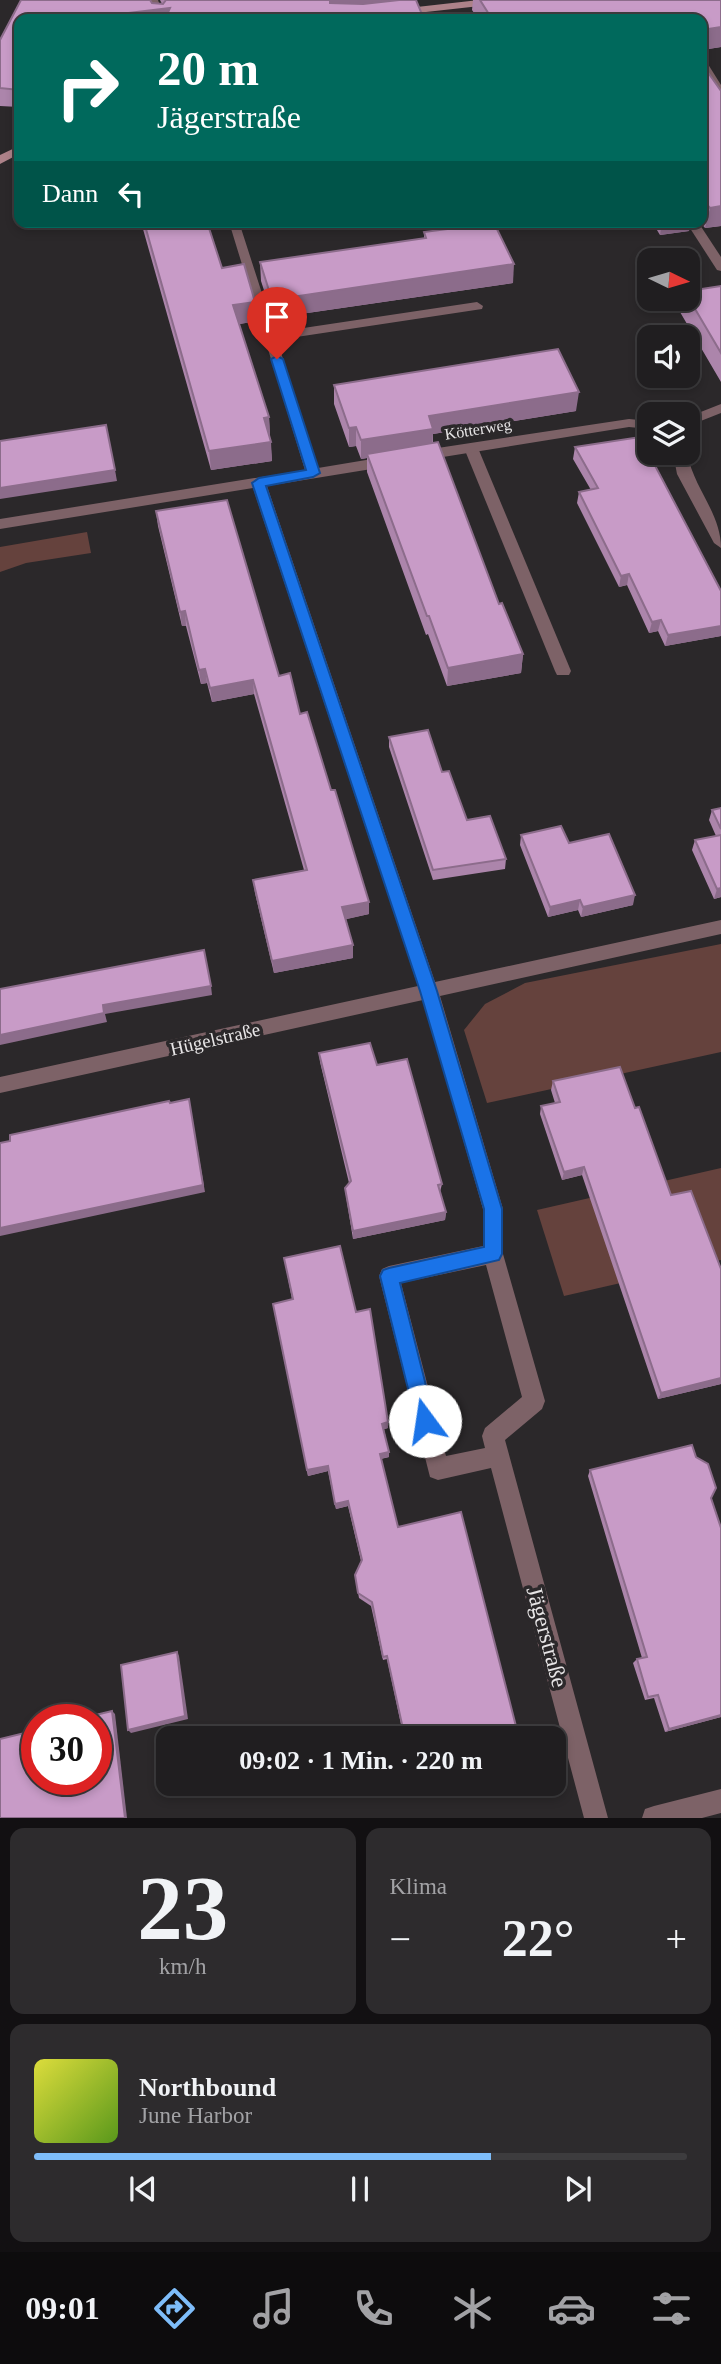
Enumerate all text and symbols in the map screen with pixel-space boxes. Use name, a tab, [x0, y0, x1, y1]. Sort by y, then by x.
text: 20 m	[157, 41, 259, 96]
icon: right	[42, 42, 133, 133]
text: Jägerstraße	[157, 99, 301, 135]
icon: left	[112, 175, 150, 213]
text: Dann	[42, 179, 98, 208]
north arrow	[637, 248, 700, 312]
map controls	[637, 248, 700, 465]
pin	[247, 287, 307, 359]
icon: arrive	[258, 298, 296, 336]
button: sound	[637, 325, 700, 388]
button: layers	[637, 402, 700, 465]
street label: Kötterweg	[443, 415, 513, 444]
street label: Hügelstraße	[168, 1018, 262, 1060]
position arrow	[388, 1384, 462, 1458]
street label: Jägerstraße	[522, 1584, 572, 1690]
speed limit sign: 30	[21, 1704, 112, 1795]
text: 09:02 · 1 Min. · 220 m	[239, 1746, 483, 1775]
text: 23	[137, 1858, 228, 1959]
text: Klima	[390, 1874, 447, 1899]
text: 22°	[502, 1910, 575, 1967]
text: −	[390, 1918, 411, 1960]
text: +	[666, 1918, 687, 1960]
text: km/h	[159, 1954, 206, 1979]
text: Northbound	[139, 2073, 276, 2102]
text: June Harbor	[139, 2103, 252, 2128]
icon: previous	[124, 2170, 162, 2208]
icon: pause	[341, 2170, 379, 2208]
icon: next	[559, 2170, 597, 2208]
icon: directions	[150, 2284, 199, 2333]
icon: music	[249, 2284, 298, 2333]
icon: phone	[349, 2284, 398, 2333]
icon: climate	[448, 2284, 497, 2333]
icon: car	[547, 2284, 596, 2333]
icon: filters	[647, 2284, 696, 2333]
text: 09:01	[25, 2290, 100, 2326]

